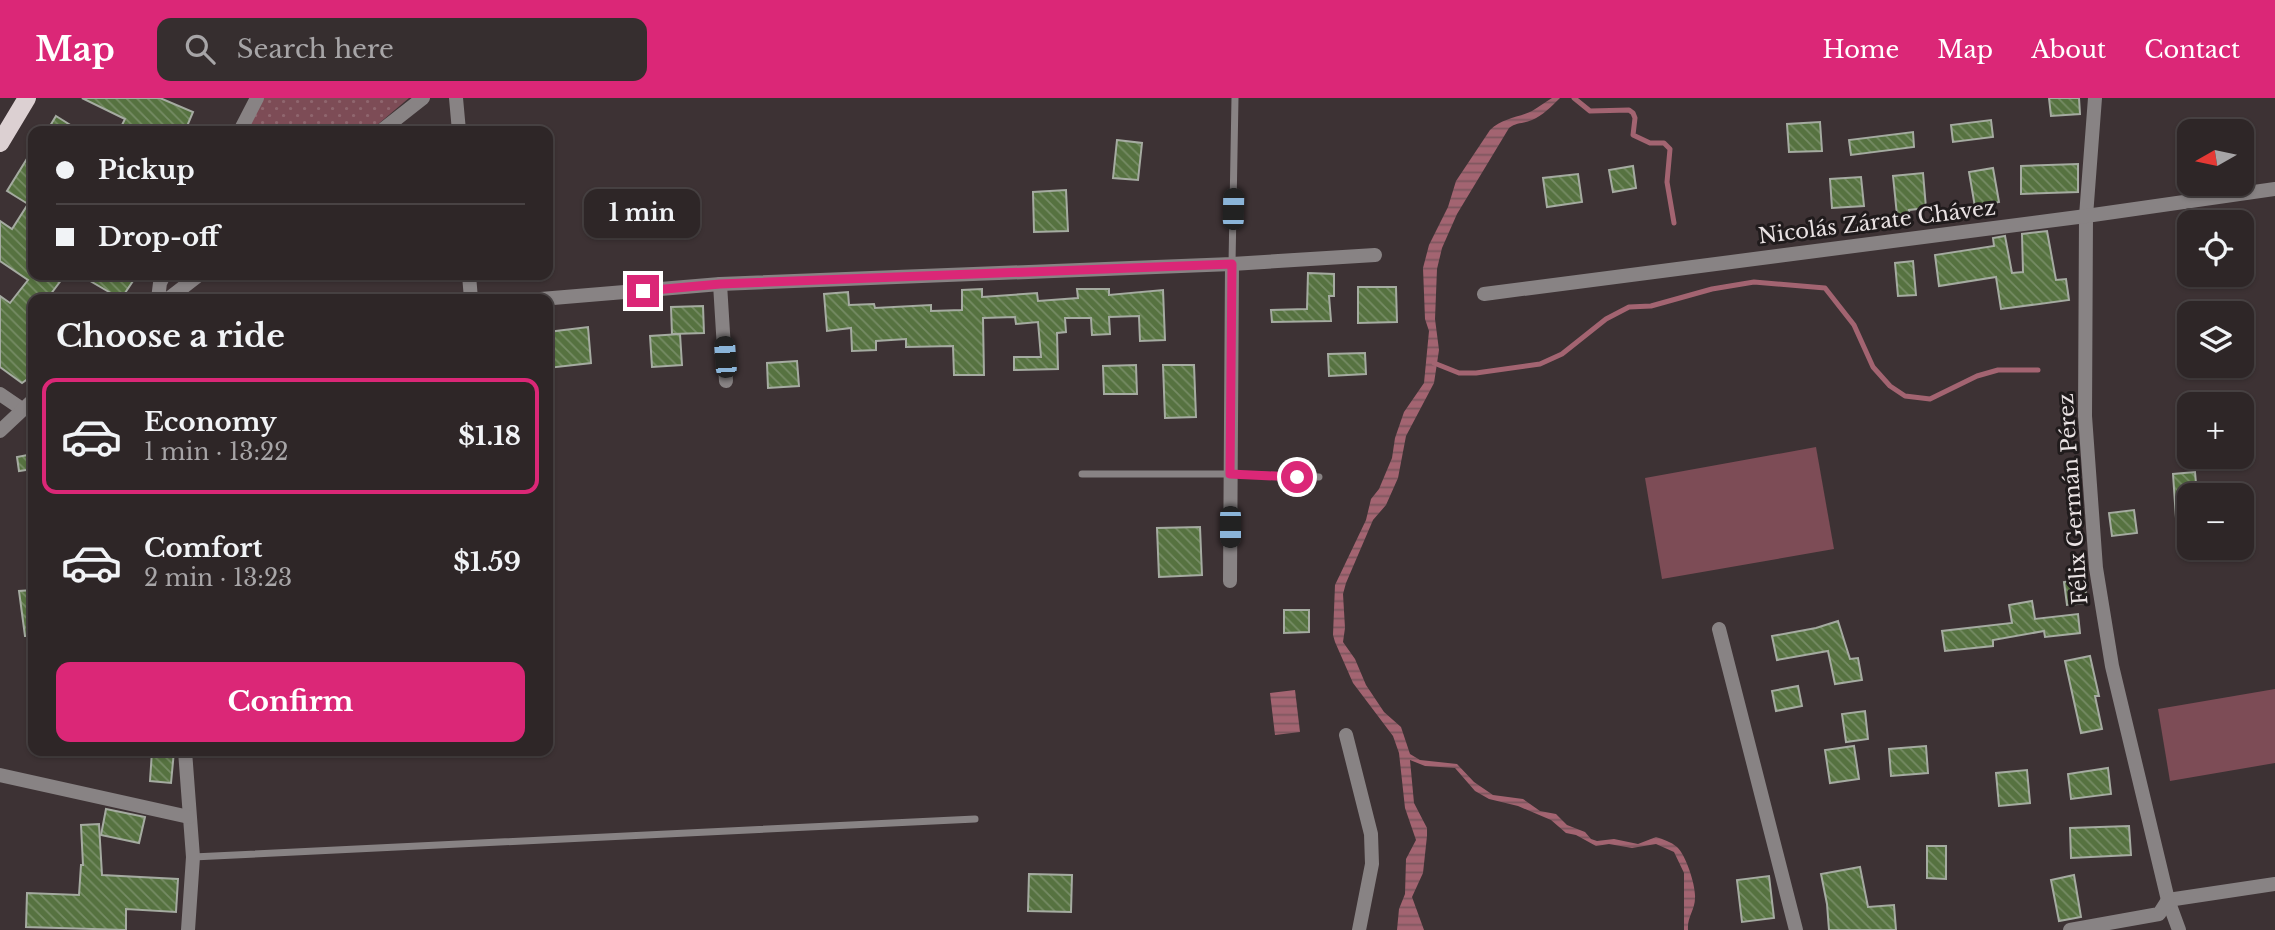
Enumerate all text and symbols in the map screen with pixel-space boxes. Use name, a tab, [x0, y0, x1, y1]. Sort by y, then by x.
search box	[157, 18, 647, 81]
text: Map	[35, 29, 115, 70]
icon: search	[181, 30, 219, 68]
text: Search here	[237, 33, 394, 65]
text: Home	[1823, 35, 1899, 64]
text: Map	[1937, 35, 1993, 64]
text: About	[2031, 35, 2106, 64]
text: Contact	[2144, 35, 2240, 64]
north arrow	[2177, 119, 2254, 196]
map controls	[2177, 119, 2254, 560]
text: Pickup	[98, 154, 195, 186]
car	[1223, 188, 1244, 230]
callout: 1 min	[585, 190, 701, 238]
street label: Nicolás Zárate Chávez	[1757, 195, 1997, 249]
text: 1 min	[609, 199, 675, 227]
button: locate	[2177, 210, 2254, 287]
text: Drop-off	[98, 221, 219, 253]
route end	[627, 275, 659, 307]
button: layers	[2177, 301, 2254, 378]
text: Choose a ride	[56, 316, 285, 356]
car	[714, 335, 737, 379]
street label: Félix Germán Pérez	[2053, 392, 2093, 606]
button: +	[2177, 392, 2254, 469]
icon: car	[60, 405, 123, 468]
text: Economy	[144, 406, 277, 438]
text: $1.18	[458, 420, 521, 452]
text: 1 min · 13:22	[144, 438, 288, 466]
route start	[1281, 461, 1313, 493]
button: −	[2177, 483, 2254, 560]
car	[1220, 506, 1241, 548]
icon: car	[60, 531, 123, 594]
text: Comfort	[144, 532, 262, 564]
text: $1.59	[453, 546, 521, 578]
text: 2 min · 13:23	[144, 564, 292, 592]
button: Confirm	[56, 662, 525, 742]

